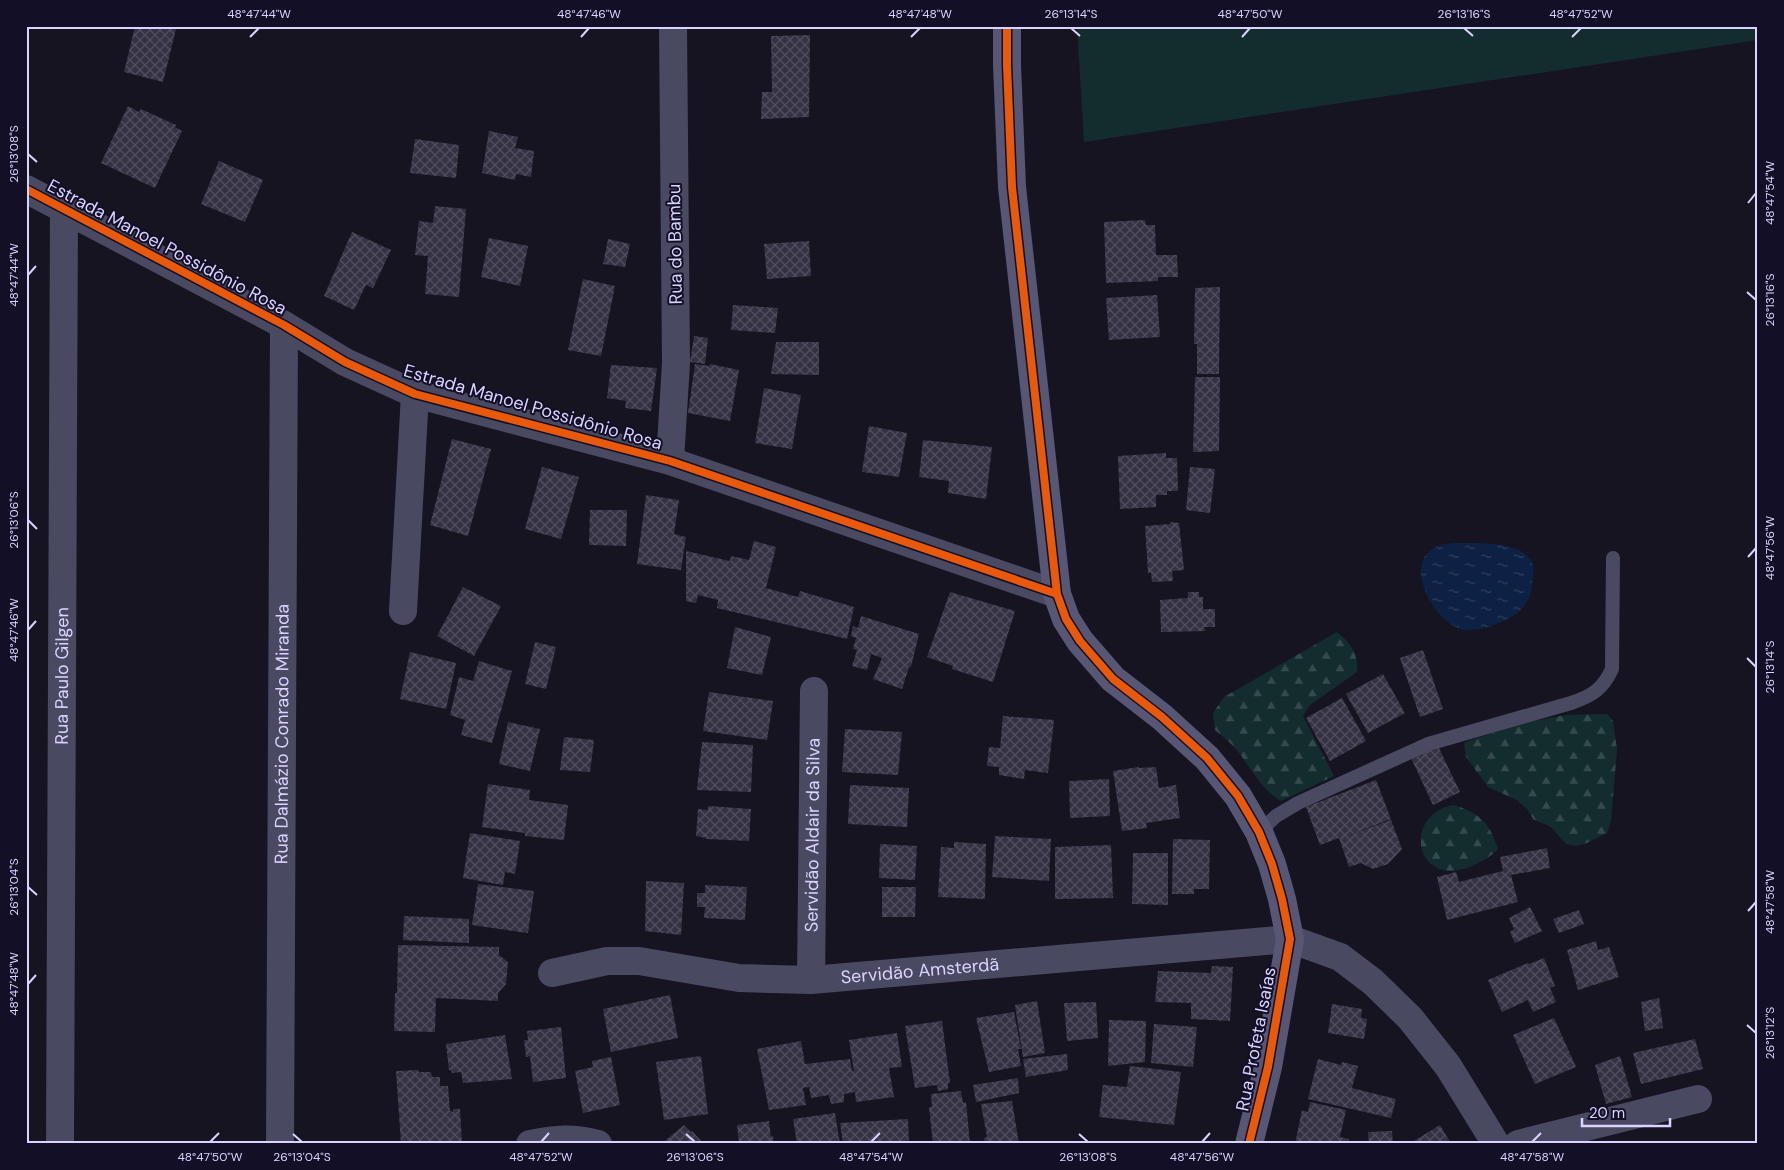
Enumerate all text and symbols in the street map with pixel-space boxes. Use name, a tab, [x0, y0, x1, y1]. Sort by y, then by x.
text: 48°47'44"W	[227, 6, 291, 22]
text: 48°47'46"W	[557, 6, 621, 22]
text: 48°47'48"W	[888, 6, 952, 22]
text: 26°13'14"S	[1045, 6, 1097, 22]
text: 48°47'50"W	[1218, 6, 1283, 22]
text: 26°13'16"S	[1437, 6, 1491, 22]
text: 48°47'52"W	[1549, 6, 1613, 22]
text: 26°13'08"S	[6, 125, 22, 183]
text: 48°47'54"W	[1762, 161, 1778, 225]
street label: Estrada Manoel Possidônio Rosa	[43, 174, 291, 320]
street label: Rua do Bambu	[662, 183, 688, 305]
text: 48°47'44"W	[6, 243, 22, 307]
text: 26°13'16"S	[1762, 273, 1778, 327]
street label: Estrada Manoel Possidônio Rosa	[401, 359, 665, 455]
text: 26°13'06"S	[6, 491, 22, 549]
text: 48°47'56"W	[1762, 515, 1778, 580]
text: 48°47'46"W	[6, 598, 22, 662]
street label: Rua Dalmázio Conrado Miranda	[269, 604, 295, 864]
street label: Rua Paulo Gilgen	[50, 607, 74, 745]
text: 26°13'14"S	[1762, 641, 1778, 693]
street label: Servidão Aldair da Silva	[799, 738, 826, 932]
text: 26°13'04"S	[6, 858, 22, 916]
text: 48°47'58"W	[1762, 870, 1778, 934]
text: 48°47'48"W	[6, 952, 22, 1016]
street label: Servidão Amsterdã	[840, 952, 1000, 989]
street label: Rua Profeta Isaías	[1230, 965, 1282, 1113]
text: 26°13'12"S	[1762, 1007, 1778, 1059]
scale bar	[1582, 1095, 1669, 1127]
text: 20 m	[1589, 1103, 1625, 1123]
text: 48°47'50"W	[178, 1149, 243, 1165]
text: 26°13'04"S	[273, 1149, 331, 1165]
text: 48°47'52"W	[509, 1149, 573, 1165]
text: 26°13'06"S	[666, 1149, 724, 1165]
text: 48°47'54"W	[839, 1149, 903, 1165]
text: 26°13'08"S	[1059, 1149, 1117, 1165]
text: 48°47'56"W	[1170, 1149, 1235, 1165]
text: 48°47'58"W	[1500, 1149, 1564, 1165]

